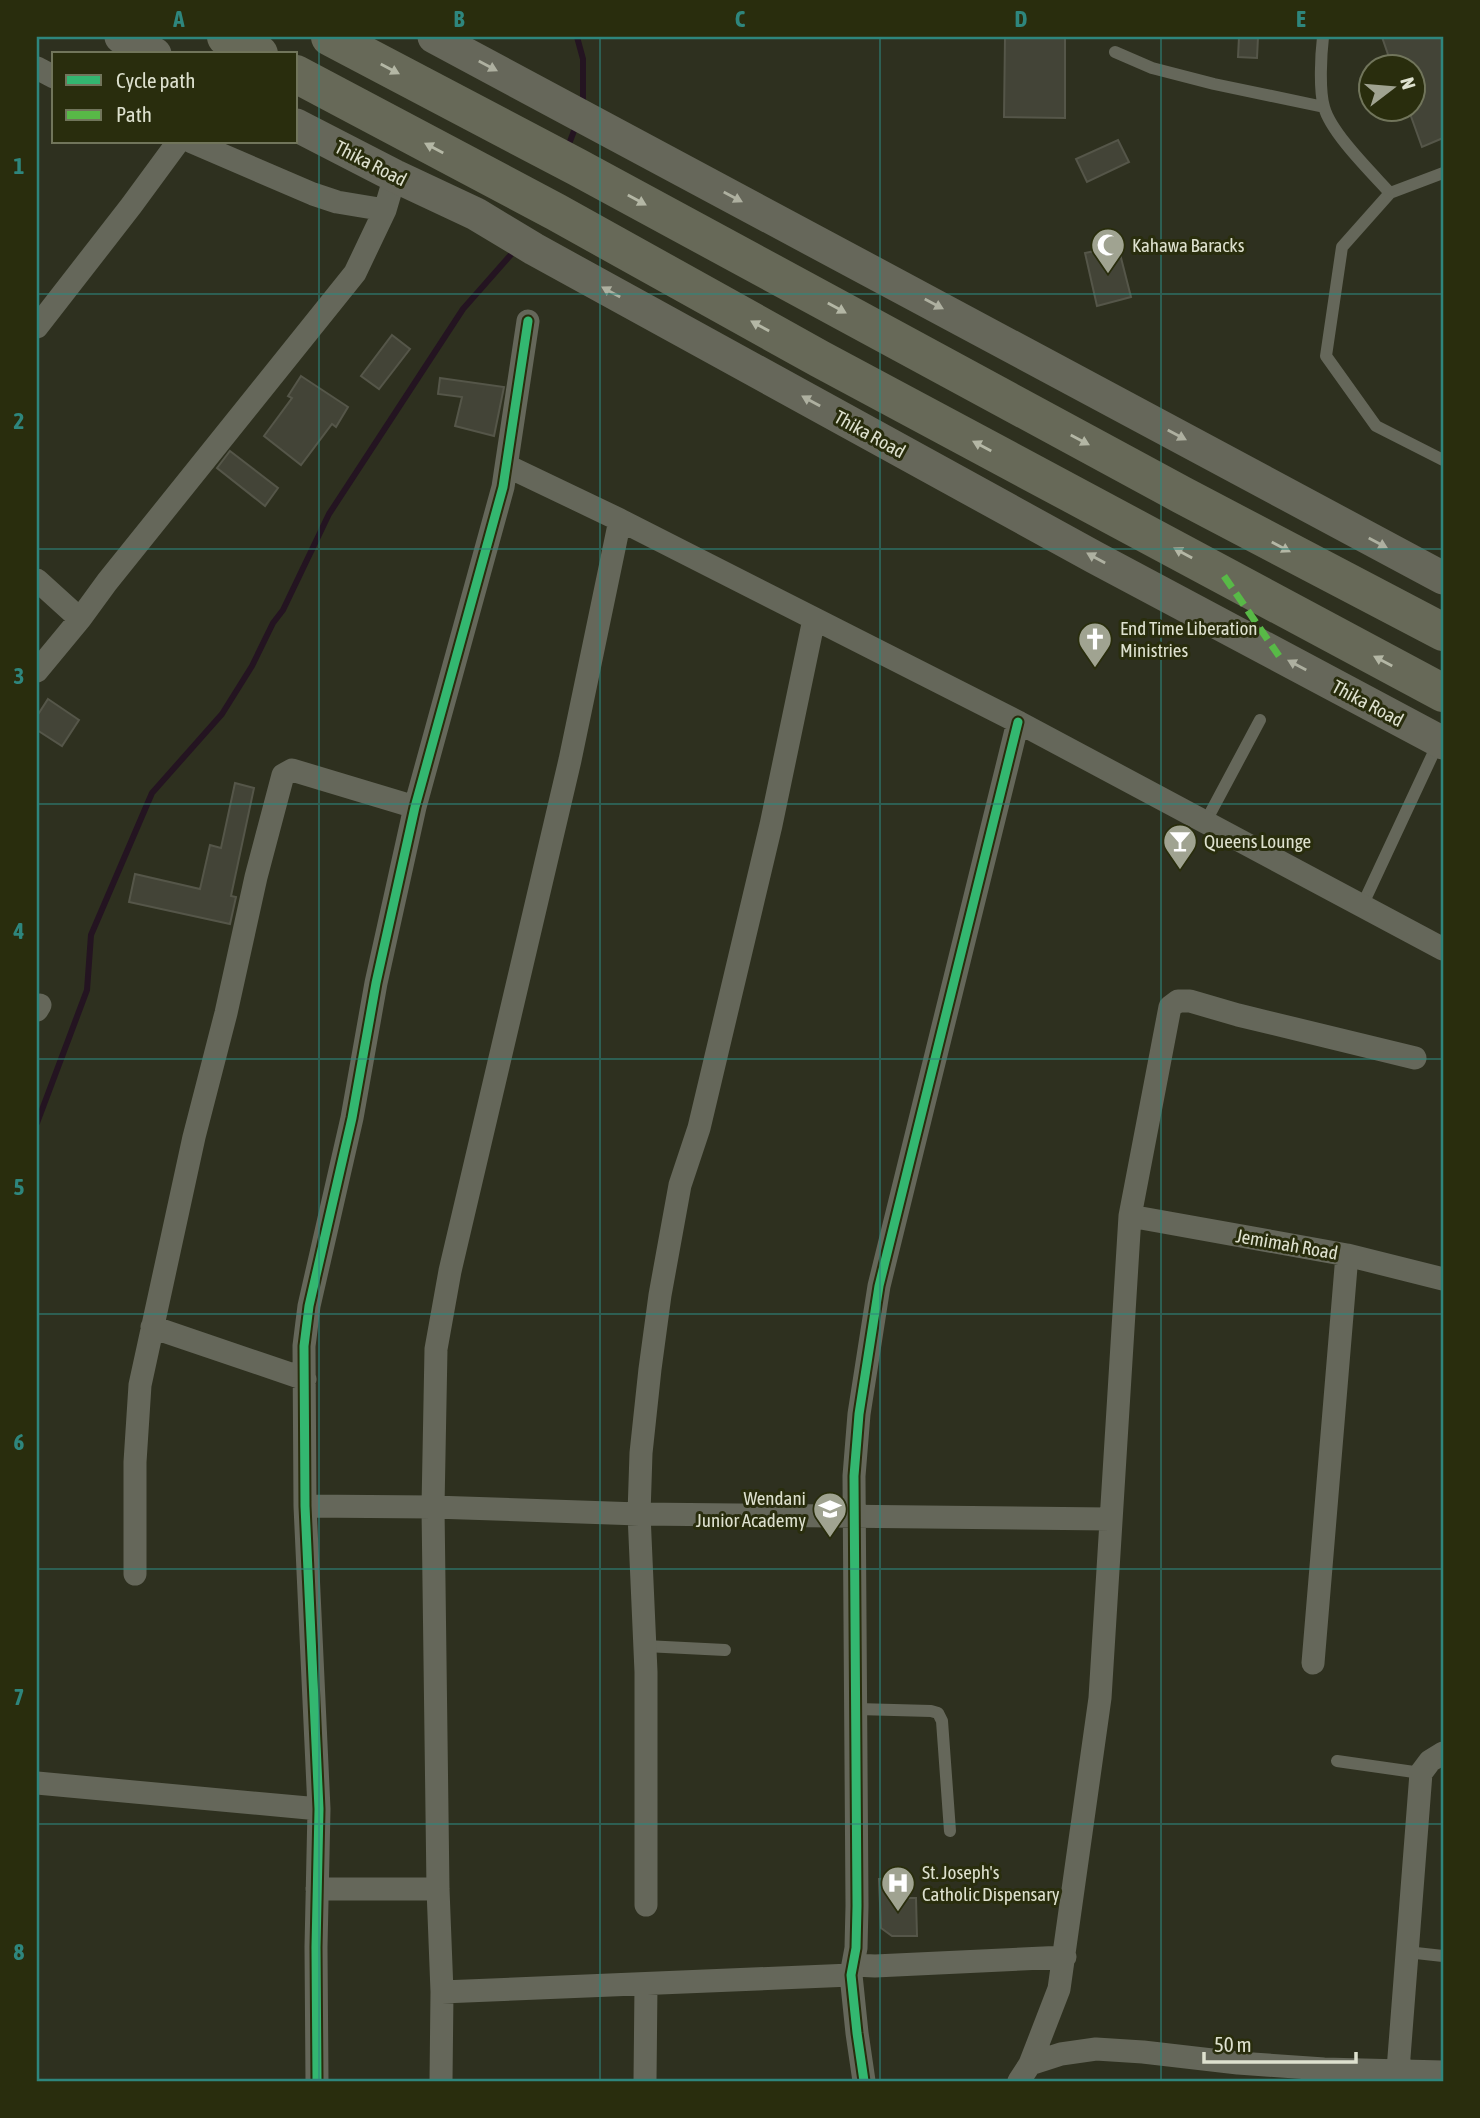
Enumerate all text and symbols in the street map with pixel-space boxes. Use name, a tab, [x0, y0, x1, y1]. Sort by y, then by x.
text: A	[172, 6, 185, 32]
text: B	[454, 6, 465, 32]
text: C	[735, 6, 746, 32]
text: D	[1015, 6, 1028, 32]
text: E	[1296, 6, 1306, 32]
legend	[52, 52, 298, 144]
north arrow	[1358, 52, 1428, 122]
one-way arrow	[478, 60, 497, 72]
one-way arrow	[380, 63, 400, 74]
text: Cycle path	[116, 68, 195, 92]
text: N	[1396, 75, 1420, 92]
text: Path	[116, 102, 152, 126]
street label: Thika Road	[331, 136, 411, 190]
one-way arrow	[424, 142, 443, 154]
text: 1	[14, 153, 25, 179]
one-way arrow	[724, 191, 743, 203]
one-way arrow	[628, 193, 648, 205]
mosque icon: Kahawa Baracks	[1089, 226, 1127, 275]
place label: Kahawa Baracks	[1132, 234, 1245, 256]
one-way arrow	[601, 286, 621, 298]
one-way arrow	[924, 299, 944, 310]
one-way arrow	[827, 303, 847, 314]
one-way arrow	[751, 320, 770, 332]
one-way arrow	[801, 395, 820, 407]
street label: Thika Road	[831, 406, 909, 462]
text: 2	[14, 408, 24, 434]
one-way arrow	[1168, 429, 1187, 441]
one-way arrow	[1070, 434, 1090, 446]
one-way arrow	[972, 440, 992, 452]
one-way arrow	[1368, 537, 1388, 549]
one-way arrow	[1271, 541, 1291, 552]
one-way arrow	[1173, 547, 1192, 559]
one-way arrow	[1086, 552, 1105, 564]
place label: End Time Liberation Ministries	[1120, 617, 1258, 661]
church icon: End Time Liberation Ministries	[1076, 620, 1114, 669]
one-way arrow	[1373, 655, 1393, 667]
one-way arrow	[1287, 659, 1306, 671]
text: 3	[14, 663, 24, 689]
street label: Thika Road	[1329, 675, 1407, 731]
bar icon: Queens Lounge	[1161, 822, 1199, 871]
place label: Queens Lounge	[1204, 830, 1311, 852]
text: 4	[13, 918, 25, 944]
text: 5	[14, 1174, 25, 1200]
street label: Jemimah Road	[1234, 1224, 1340, 1264]
text: 6	[14, 1429, 25, 1455]
place label: Wendani Junior Academy	[696, 1487, 806, 1531]
school or university icon: Wendani Junior Academy	[811, 1490, 849, 1539]
text: 7	[14, 1684, 24, 1710]
place label: St. Joseph's Catholic Dispensary	[922, 1861, 1060, 1905]
hospital icon: St. Joseph's Catholic Dispensary	[879, 1864, 917, 1913]
text: 8	[14, 1939, 25, 1965]
scale bar	[1204, 2020, 1356, 2064]
text: 50 m	[1214, 2032, 1252, 2056]

